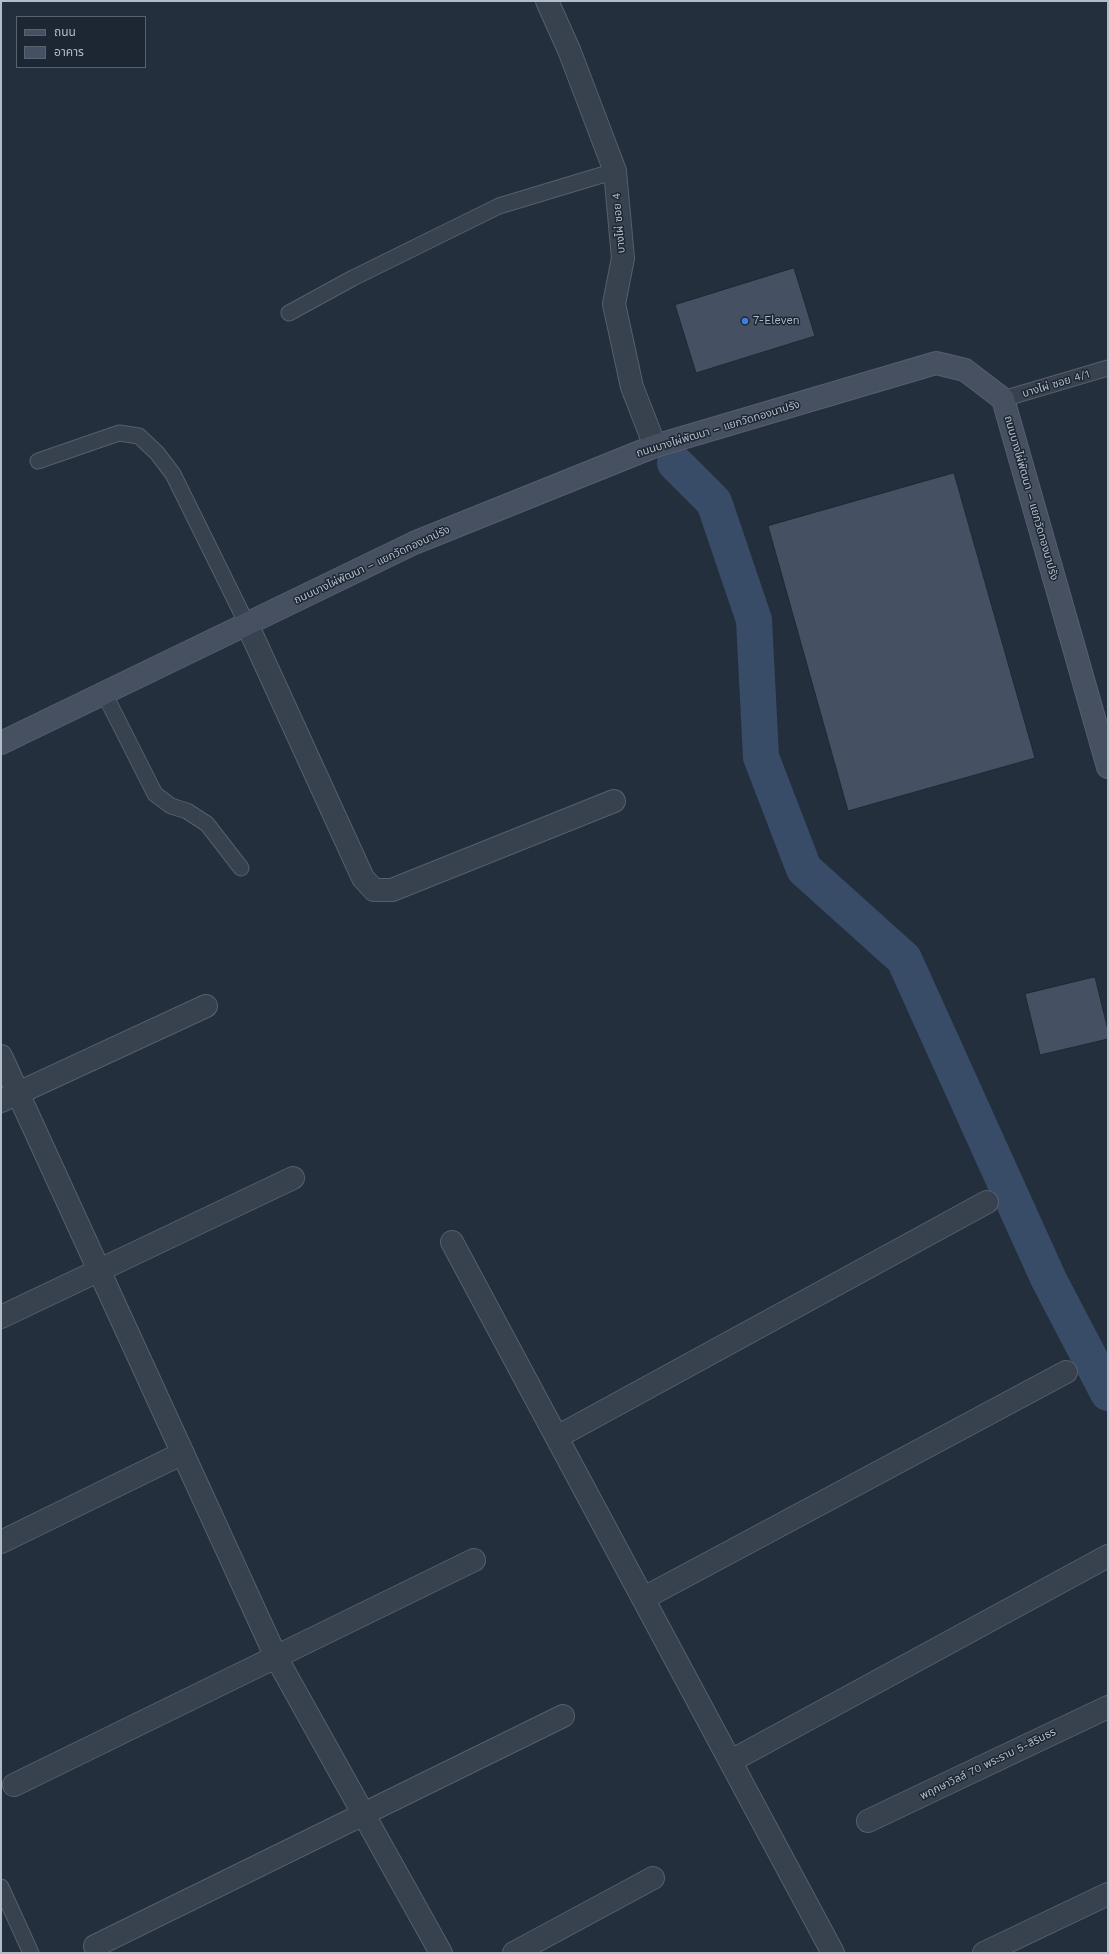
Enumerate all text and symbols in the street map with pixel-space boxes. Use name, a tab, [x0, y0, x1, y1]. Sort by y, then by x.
legend	[16, 16, 146, 68]
text: ถนน	[54, 25, 76, 39]
text: อาคาร	[54, 45, 84, 59]
street label: บางไผ่ ซอย 4	[610, 192, 628, 254]
place label: 7-Eleven	[753, 314, 800, 328]
marker: 7-Eleven	[740, 316, 750, 326]
street label: บางไผ่ ซอย 4/1	[1021, 367, 1091, 401]
street label: ถนนบางไผ่พัฒนา – แยกวัดทองนาปรัง	[635, 398, 801, 460]
street label: ถนนบางไผ่พัฒนา – แยกวัดทองนาปรัง	[1001, 414, 1061, 582]
street label: ถนนบางไผ่พัฒนา – แยกวัดทองนาปรัง	[292, 523, 452, 607]
street label: พฤกษาวิลล์ 70 พระราม 5-สิรินธร	[918, 1725, 1058, 1803]

